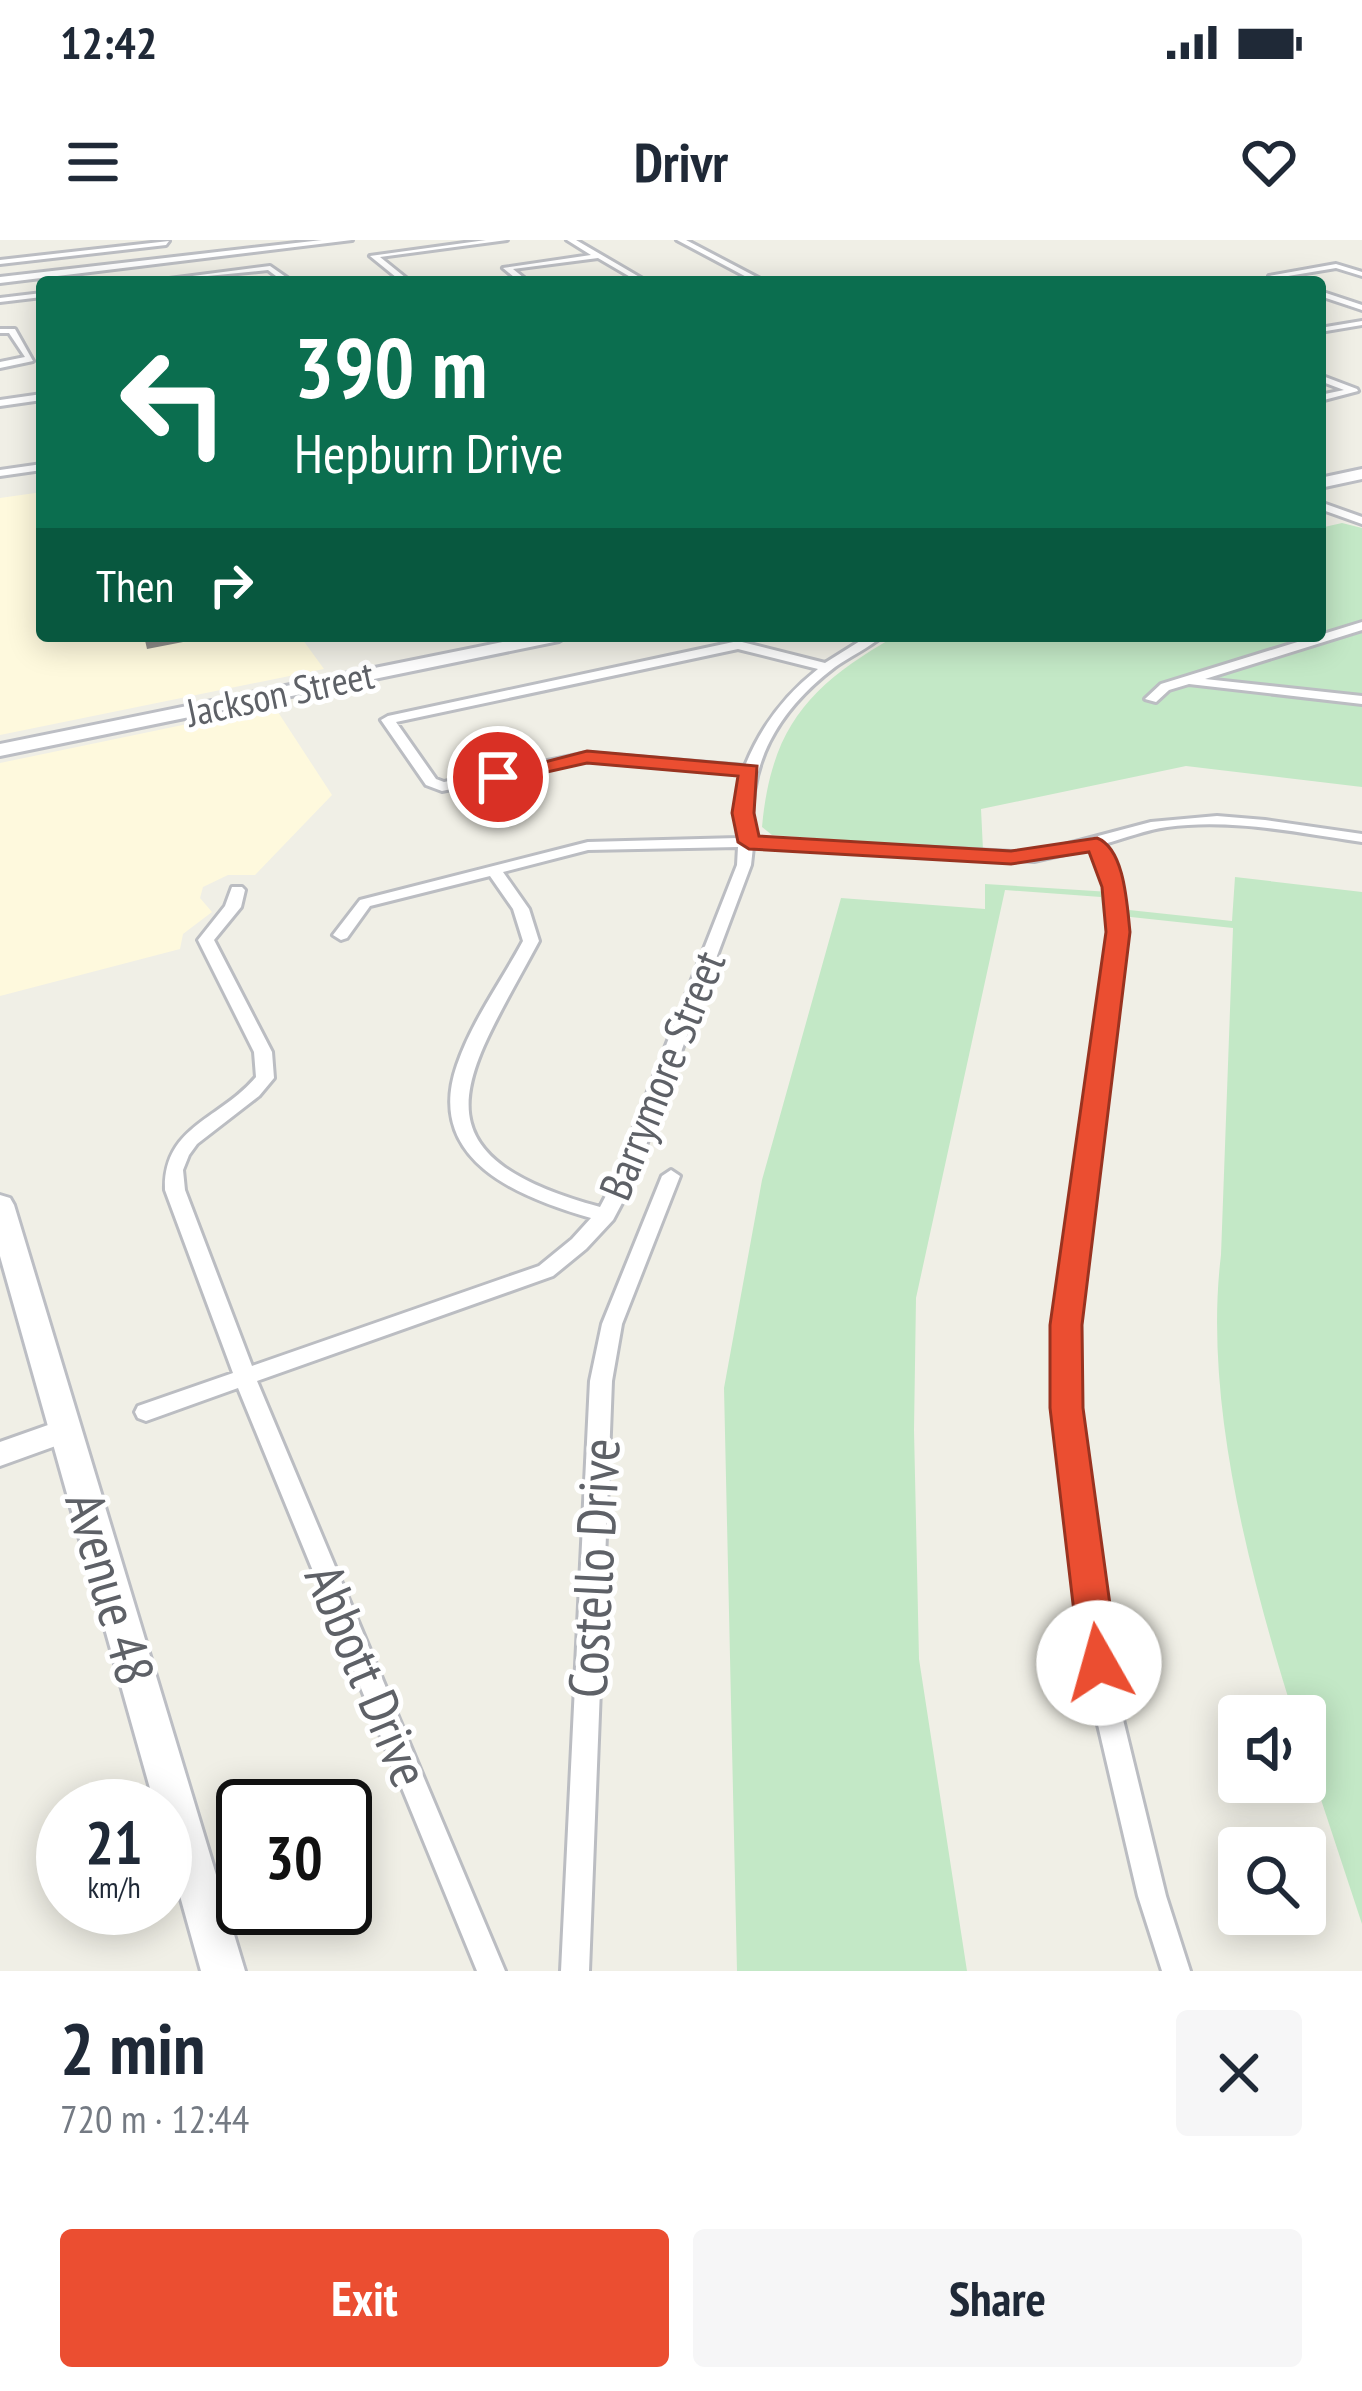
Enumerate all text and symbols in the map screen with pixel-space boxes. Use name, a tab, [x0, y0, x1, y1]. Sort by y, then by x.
text: 12:42	[60, 13, 157, 71]
text: Drivr	[634, 127, 728, 197]
icon: menu	[60, 129, 126, 195]
icon: heart	[1236, 129, 1302, 195]
text: 390 m	[294, 312, 487, 421]
icon: left	[96, 324, 252, 480]
text: Hepburn Drive	[294, 418, 564, 488]
icon: right	[198, 552, 264, 618]
text: Then	[96, 556, 174, 614]
street label: Jackson Street	[180, 648, 379, 738]
pin	[447, 726, 549, 828]
icon: arrive	[465, 744, 531, 810]
street label: Barrymore Street	[585, 942, 737, 1208]
street label: Costello Drive	[551, 1437, 635, 1699]
street label: Avenue 48	[50, 1484, 172, 1692]
street label: Abbott Drive	[290, 1553, 446, 1797]
position arrow	[1036, 1600, 1162, 1726]
map controls	[1218, 1695, 1326, 1935]
button: sound	[1218, 1695, 1326, 1803]
speed limit sign: 30	[216, 1779, 372, 1935]
text: 21	[85, 1803, 143, 1881]
button: search	[1218, 1827, 1326, 1935]
text: km/h	[87, 1867, 141, 1906]
text: 2 min	[60, 2001, 205, 2094]
button: close	[1176, 2010, 1302, 2136]
text: 720 m · 12:44	[60, 2093, 249, 2144]
button: Exit	[60, 2229, 669, 2367]
button: Share	[693, 2229, 1302, 2367]

